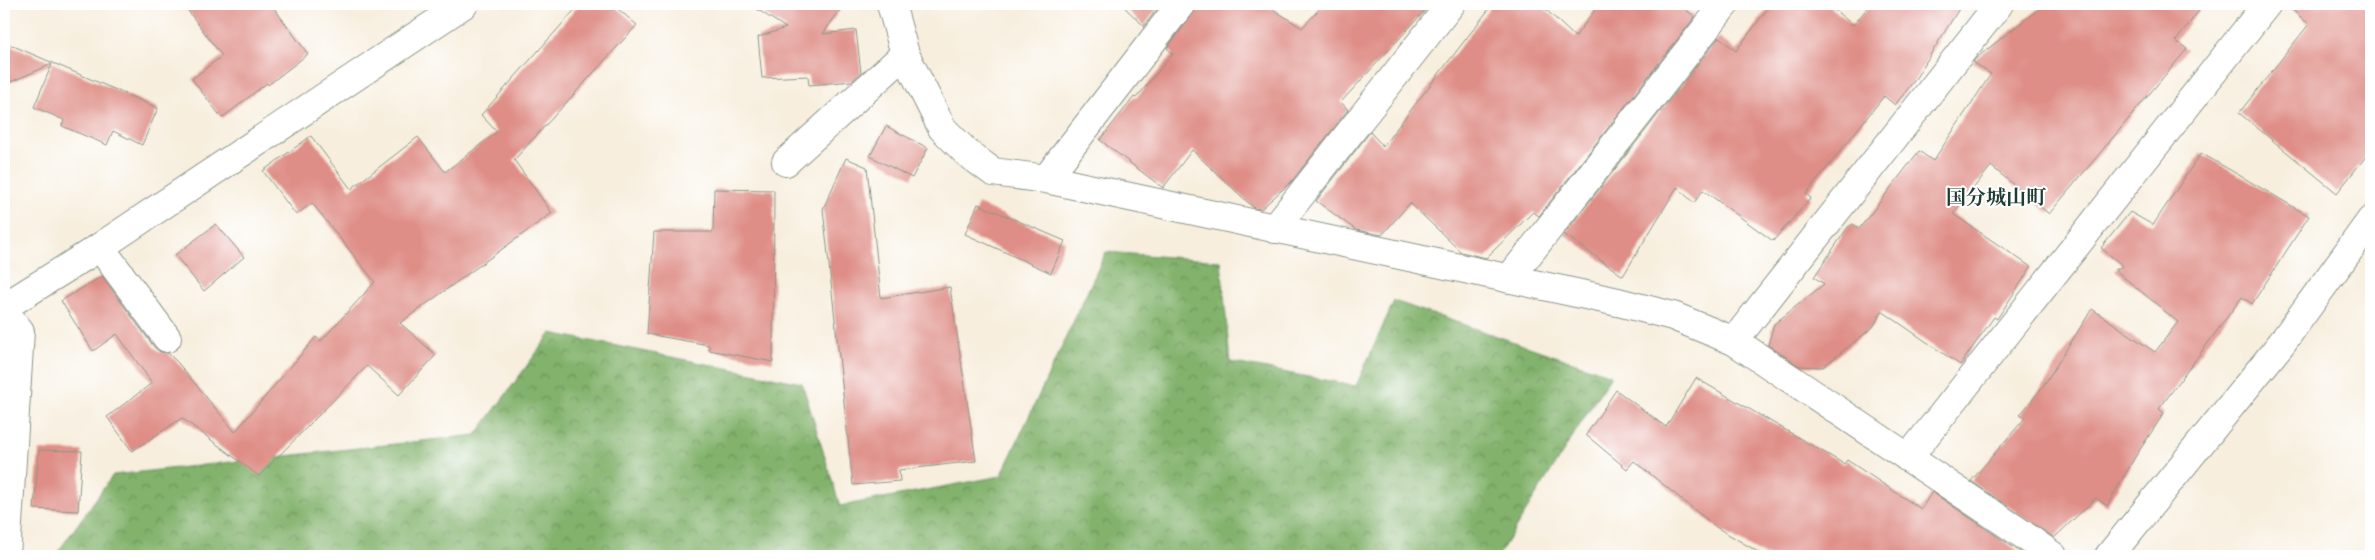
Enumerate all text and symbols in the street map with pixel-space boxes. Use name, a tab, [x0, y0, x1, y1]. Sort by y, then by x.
district label: 国分城山町	[1946, 184, 2047, 210]

